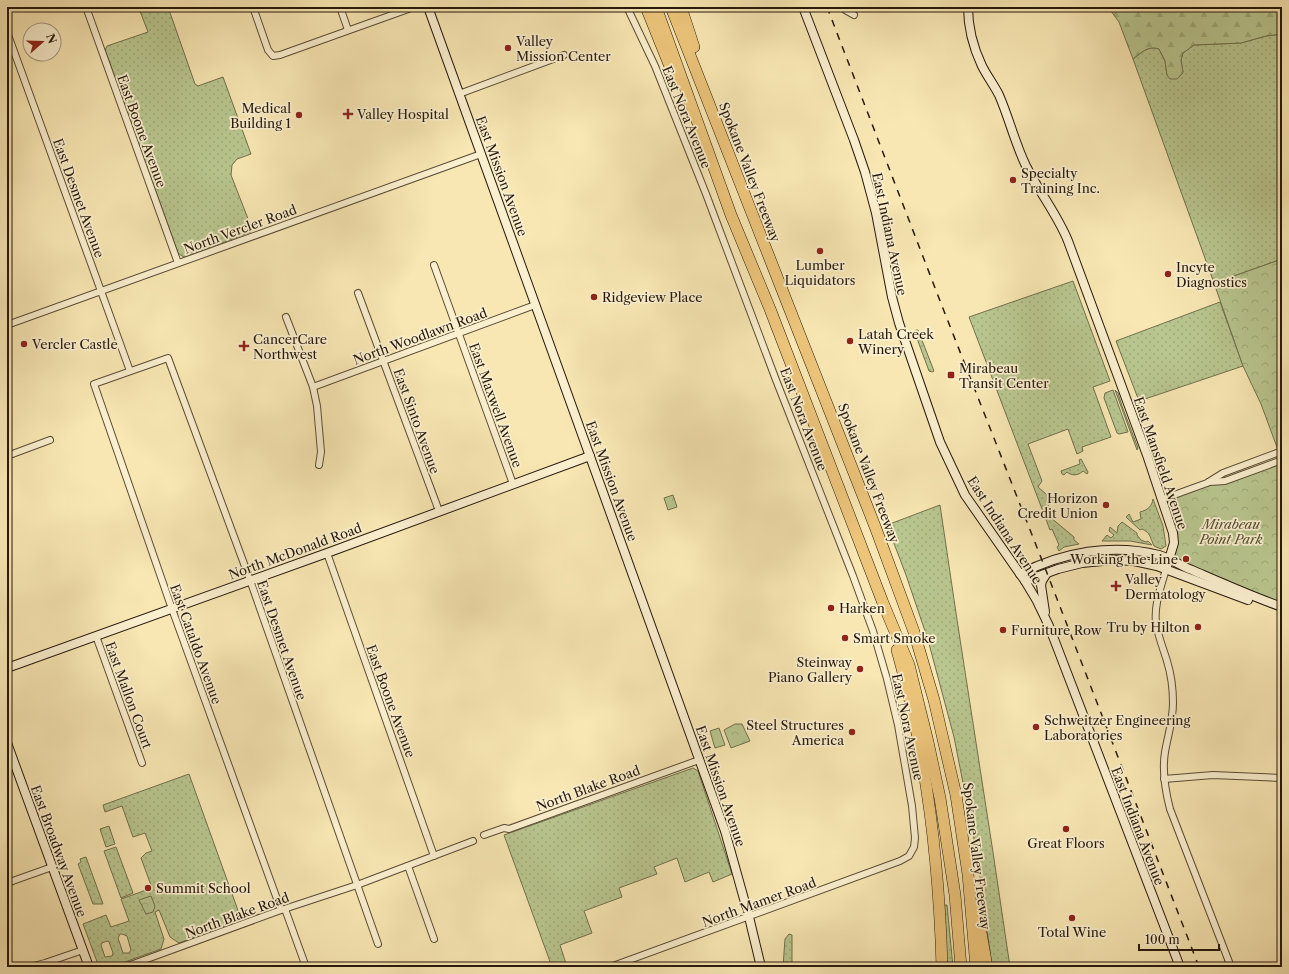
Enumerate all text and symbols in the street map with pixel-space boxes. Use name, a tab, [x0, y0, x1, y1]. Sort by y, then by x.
north arrow	[22, 22, 62, 62]
text: N	[43, 32, 60, 46]
place label: Valley Mission Center	[515, 33, 611, 64]
marker: Valley Mission Center	[503, 43, 513, 53]
street label: East Nora Avenue	[659, 63, 715, 171]
street label: East Boone Avenue	[114, 72, 170, 190]
place label: Medical Building 1	[230, 100, 292, 131]
street label: Spokane Valley Freeway	[716, 100, 784, 245]
place label: Valley Hospital	[356, 106, 449, 122]
marker: Valley Hospital	[342, 108, 354, 120]
marker: Medical Building 1	[294, 110, 304, 120]
street label: East Mission Avenue	[473, 114, 531, 238]
street label: East Desmet Avenue	[50, 136, 108, 260]
place label: Specialty Training Inc.	[1021, 165, 1100, 196]
street label: East Indiana Avenue	[869, 171, 911, 297]
marker: Specialty Training Inc.	[1008, 175, 1018, 185]
street label: North Vercler Road	[181, 201, 299, 257]
marker: Lumber Liquidators	[815, 246, 825, 256]
place label: Lumber Liquidators	[785, 257, 856, 288]
place label: Incyte Diagnostics	[1176, 259, 1247, 290]
marker: Incyte Diagnostics	[1163, 269, 1173, 279]
place label: Ridgeview Place	[602, 289, 703, 305]
marker: Ridgeview Place	[589, 292, 599, 302]
street label: North Woodlawn Road	[351, 304, 489, 368]
place label: Latah Creek Winery	[857, 326, 934, 357]
place label: CancerCare Northwest	[253, 331, 327, 362]
place label: Vercler Castle	[31, 336, 118, 352]
marker: Latah Creek Winery	[845, 336, 855, 346]
marker: Vercler Castle	[19, 339, 29, 349]
marker: CancerCare Northwest	[238, 340, 250, 352]
street label: East Maxwell Avenue	[466, 340, 526, 470]
place label: Mirabeau Transit Center	[959, 360, 1049, 391]
street label: East Nora Avenue	[777, 365, 831, 473]
street label: East Sinto Avenue	[390, 366, 444, 476]
marker: Mirabeau Transit Center	[946, 370, 956, 380]
street label: East Mansfield Avenue	[1131, 394, 1191, 532]
street label: Spokane Valley Freeway	[835, 401, 903, 546]
street label: East Mission Avenue	[583, 419, 641, 543]
street label: East Indiana Avenue	[964, 473, 1046, 587]
place label: Horizon Credit Union	[1018, 490, 1098, 521]
marker: Horizon Credit Union	[1101, 500, 1111, 510]
park label: Mirabeau Point Park	[1198, 516, 1263, 547]
street label: North McDonald Road	[226, 519, 364, 583]
place label: Working the Line	[1069, 551, 1178, 567]
marker: Working the Line	[1181, 554, 1191, 564]
place label: Valley Dermatology	[1124, 571, 1207, 602]
street label: East Desmet Avenue	[254, 578, 310, 702]
marker: Valley Dermatology	[1110, 580, 1122, 592]
street label: East Cataldo Avenue	[167, 582, 225, 706]
place label: Harken	[839, 600, 885, 616]
marker: Harken	[826, 603, 836, 613]
place label: Tru by Hilton	[1107, 619, 1190, 635]
place label: Furniture Row	[1011, 622, 1102, 638]
marker: Tru by Hilton	[1193, 622, 1203, 632]
marker: Furniture Row	[998, 625, 1008, 635]
place label: Smart Smoke	[853, 630, 935, 646]
marker: Smart Smoke	[840, 633, 850, 643]
street label: East Mallon Court	[102, 639, 156, 751]
street label: East Boone Avenue	[363, 642, 419, 760]
place label: Steinway Piano Gallery	[768, 654, 853, 685]
marker: Steinway Piano Gallery	[855, 664, 865, 674]
street label: East Nora Avenue	[889, 672, 927, 782]
place label: Schweitzer Engineering Laboratories	[1044, 712, 1191, 743]
place label: Steel Structures America	[746, 717, 844, 748]
marker: Schweitzer Engineering Laboratories	[1031, 722, 1041, 732]
street label: East Mission Avenue	[693, 723, 749, 849]
marker: Steel Structures America	[847, 727, 857, 737]
street label: North Blake Road	[534, 762, 642, 814]
street label: East Indiana Avenue	[1108, 765, 1168, 887]
street label: Spokane Valley Freeway	[960, 781, 994, 931]
street label: East Broadway Avenue	[28, 783, 90, 919]
marker: Great Floors	[1061, 824, 1071, 834]
place label: Great Floors	[1027, 835, 1105, 851]
street label: North Mamer Road	[700, 874, 818, 930]
place label: Summit School	[156, 880, 251, 896]
marker: Summit School	[143, 883, 153, 893]
street label: North Blake Road	[183, 889, 291, 941]
marker: Total Wine	[1067, 913, 1077, 923]
place label: Total Wine	[1038, 924, 1106, 940]
scale bar	[1139, 926, 1219, 952]
text: 100 m	[1145, 932, 1180, 947]

